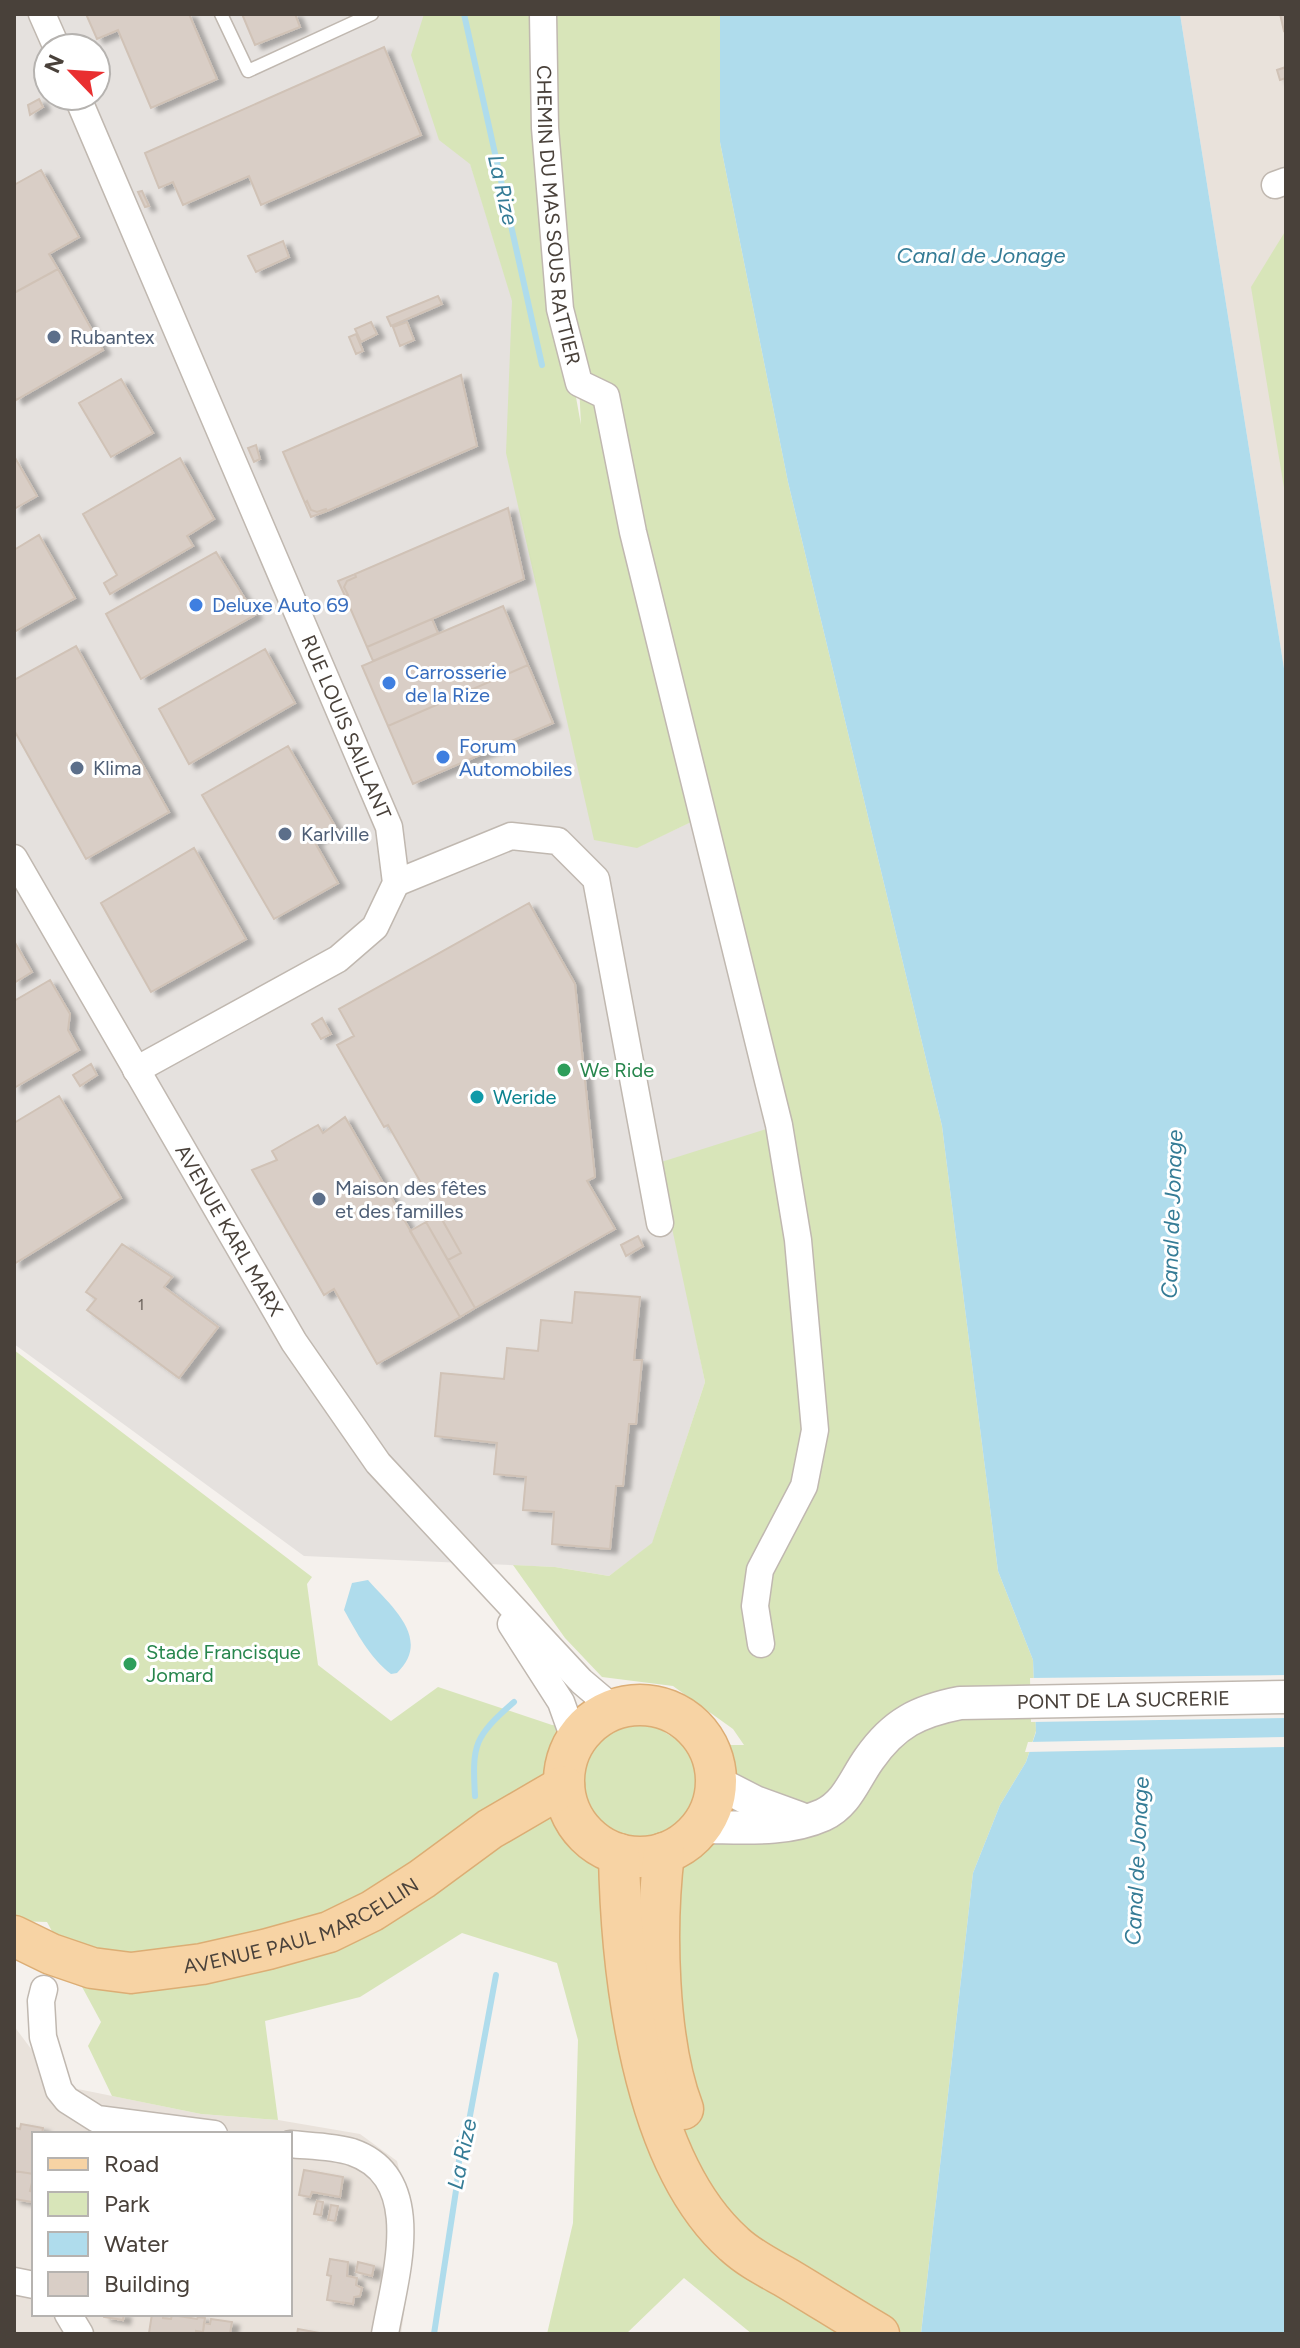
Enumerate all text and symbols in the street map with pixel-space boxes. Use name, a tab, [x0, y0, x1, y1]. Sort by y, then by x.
north arrow	[32, 32, 112, 112]
text: N	[38, 50, 70, 77]
street label: CHEMIN DU MAS SOUS RATTIER	[532, 65, 586, 367]
water label: La Rize	[482, 152, 524, 228]
water label: Canal de Jonage	[897, 242, 1065, 269]
place label: Rubantex	[70, 325, 155, 349]
marker: Rubantex	[45, 328, 63, 346]
place label: Deluxe Auto 69	[212, 593, 349, 617]
marker: Deluxe Auto 69	[187, 596, 205, 614]
street label: RUE LOUIS SAILLANT	[296, 631, 396, 823]
place label: Carrosserie de la Rize	[405, 660, 507, 707]
marker: Carrosserie de la Rize	[380, 674, 398, 692]
place label: Forum Automobiles	[459, 734, 572, 781]
marker: Forum Automobiles	[434, 748, 452, 766]
place label: Klima	[93, 756, 141, 780]
marker: Klima	[68, 759, 86, 777]
place label: Karlville	[301, 822, 369, 846]
marker: Karlville	[276, 825, 294, 843]
place label: We Ride	[580, 1058, 654, 1082]
marker: We Ride	[555, 1061, 573, 1079]
place label: Weride	[493, 1085, 556, 1109]
marker: Weride	[468, 1088, 486, 1106]
water label: Canal de Jonage	[1156, 1129, 1188, 1299]
street label: AVENUE KARL MARX	[170, 1140, 289, 1321]
place label: Maison des fêtes et des familles	[335, 1176, 487, 1223]
marker: Maison des fêtes et des familles	[310, 1190, 328, 1208]
house number: 1	[138, 1295, 144, 1314]
place label: Stade Francisque Jomard	[146, 1640, 301, 1687]
marker: Stade Francisque Jomard	[121, 1655, 139, 1673]
street label: PONT DE LA SUCRERIE	[1017, 1686, 1230, 1714]
water label: Canal de Jonage	[1119, 1776, 1155, 1946]
street label: AVENUE PAUL MARCELLIN	[182, 1872, 423, 1978]
water label: La Rize	[441, 2116, 483, 2192]
legend	[32, 2132, 292, 2316]
text: Road	[104, 2149, 159, 2178]
text: Park	[104, 2189, 150, 2218]
text: Water	[104, 2229, 169, 2258]
text: Building	[104, 2269, 190, 2298]

